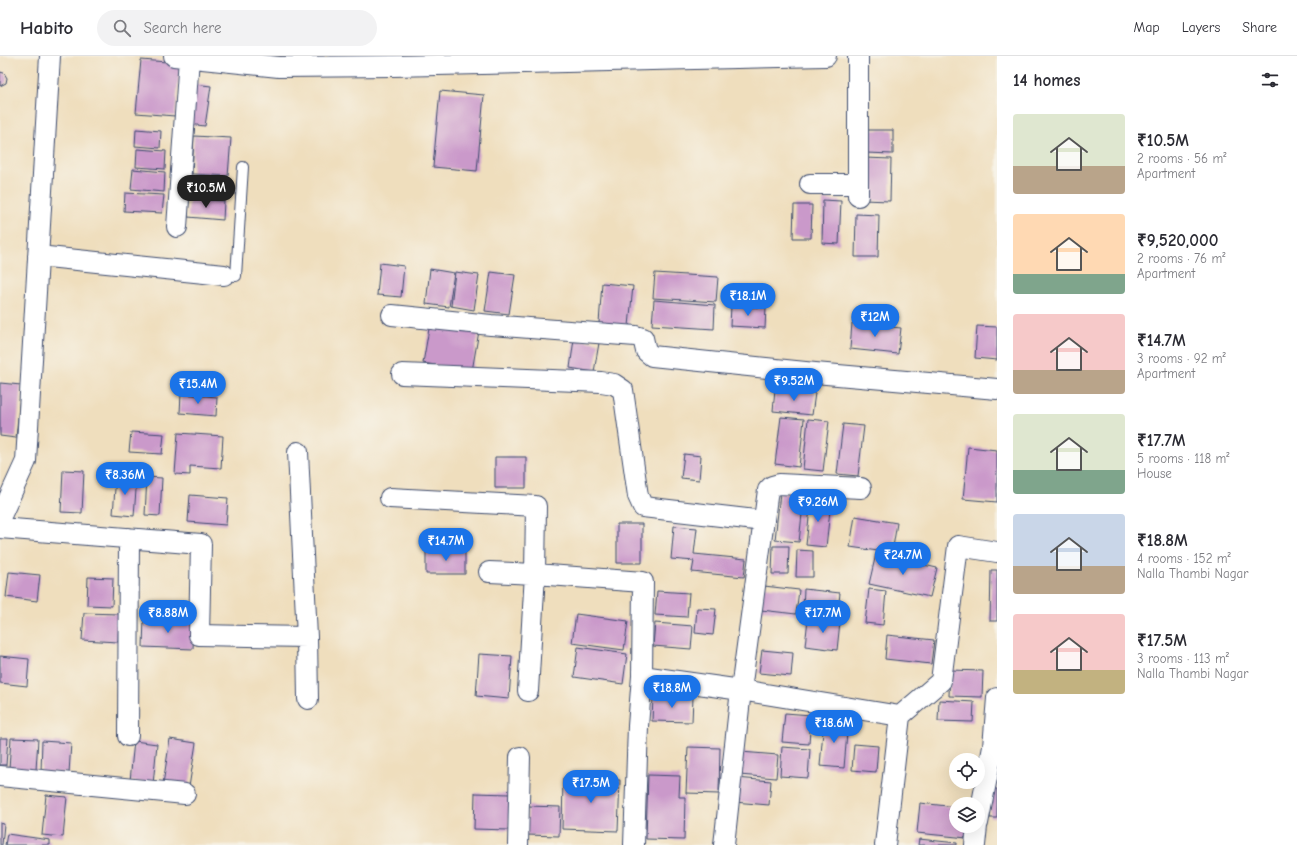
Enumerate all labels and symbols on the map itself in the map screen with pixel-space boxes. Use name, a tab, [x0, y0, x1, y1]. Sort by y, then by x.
pin: ₹10.5M	[173, 175, 239, 209]
pin: ₹18.1M	[715, 283, 781, 317]
pin: ₹12M	[851, 304, 899, 338]
pin: ₹9.52M	[761, 368, 827, 402]
pin: ₹15.4M	[165, 371, 231, 405]
pin: ₹8.36M	[92, 462, 158, 496]
pin: ₹9.26M	[785, 489, 851, 523]
pin: ₹14.7M	[413, 528, 479, 562]
pin: ₹24.7M	[870, 542, 936, 576]
pin: ₹8.88M	[135, 600, 201, 634]
pin: ₹17.7M	[790, 600, 856, 634]
pin: ₹18.8M	[639, 675, 705, 709]
pin: ₹18.6M	[801, 710, 867, 744]
pin: ₹17.5M	[558, 770, 624, 804]

